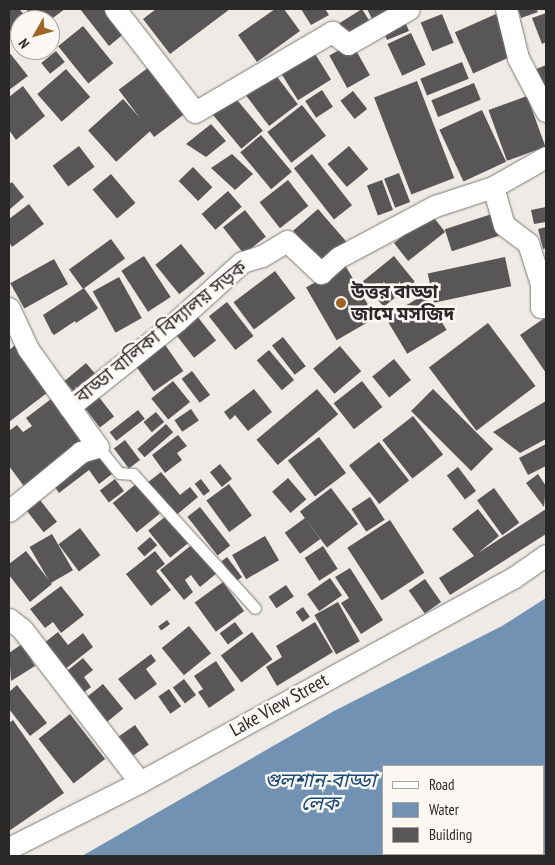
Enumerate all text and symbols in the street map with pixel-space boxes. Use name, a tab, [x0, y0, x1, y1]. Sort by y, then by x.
north arrow	[10, 10, 60, 60]
text: N	[15, 35, 33, 52]
street label: বাড্ডা বালিকা বিদ্যালয় সড়ক	[71, 256, 251, 408]
place label: উত্তর বাড্ডা জামে মসজিদ	[351, 281, 454, 325]
marker: উত্তর বাড্ডা জামে মসজিদ	[335, 297, 347, 309]
street label: Lake View Street	[226, 668, 332, 742]
legend	[382, 765, 545, 855]
water label: গুলশান-বাড্ডা লেক	[264, 769, 376, 816]
text: Road	[429, 775, 455, 794]
text: Water	[429, 800, 459, 819]
text: Building	[429, 825, 472, 844]

